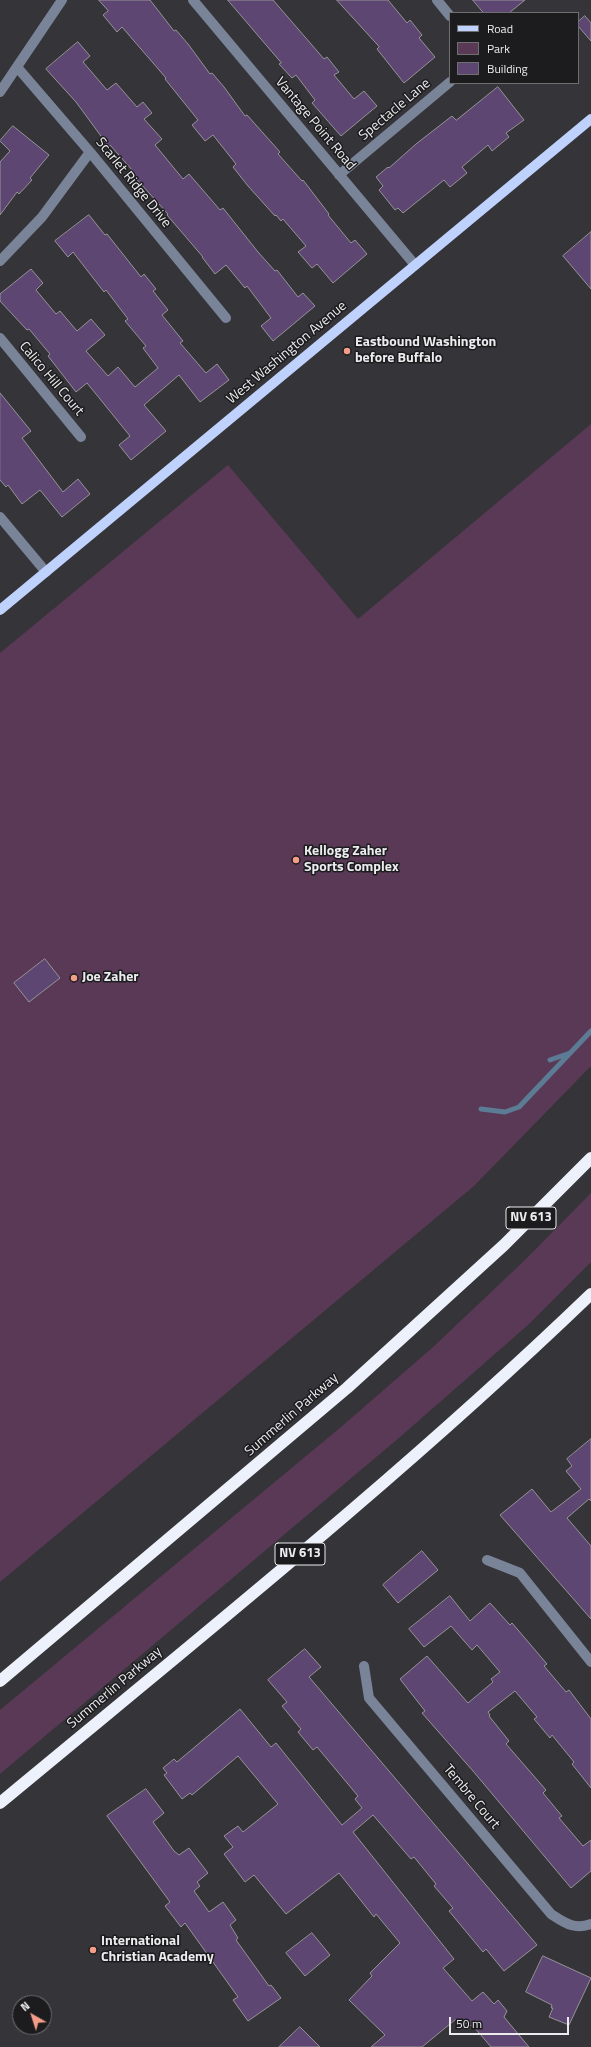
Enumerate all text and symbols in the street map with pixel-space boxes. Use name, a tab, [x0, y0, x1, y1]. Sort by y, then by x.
legend	[449, 12, 579, 84]
text: Road	[487, 19, 513, 38]
text: Park	[487, 39, 510, 58]
text: Building	[487, 59, 528, 78]
street label: Vantage Point Road	[271, 74, 359, 174]
street label: Spectacle Lane	[356, 75, 434, 145]
street label: Scarlet Ridge Drive	[92, 135, 174, 231]
street label: West Washington Avenue	[224, 298, 350, 408]
place label: Eastbound Washington before Buffalo	[355, 335, 496, 368]
street label: Calico Hill Court	[15, 339, 87, 419]
marker: Eastbound Washington before Buffalo	[342, 346, 352, 356]
place label: Kellogg Zaher Sports Complex	[304, 844, 399, 876]
marker: Kellogg Zaher Sports Complex	[291, 855, 301, 865]
place label: Joe Zaher	[82, 970, 139, 986]
marker: Joe Zaher	[69, 973, 79, 983]
road number: NV 613	[506, 1207, 556, 1229]
street label: Summerlin Parkway	[242, 1370, 342, 1460]
road number: NV 613	[275, 1543, 325, 1565]
street label: Summerlin Parkway	[64, 1644, 166, 1732]
street label: Tembre Court	[439, 1761, 503, 1833]
place label: International Christian Academy	[101, 1934, 214, 1966]
marker: International Christian Academy	[88, 1945, 98, 1955]
north arrow	[12, 1995, 52, 2035]
text: N	[17, 1998, 33, 2015]
scale bar	[451, 2009, 571, 2035]
text: 50 m	[456, 2014, 482, 2033]

